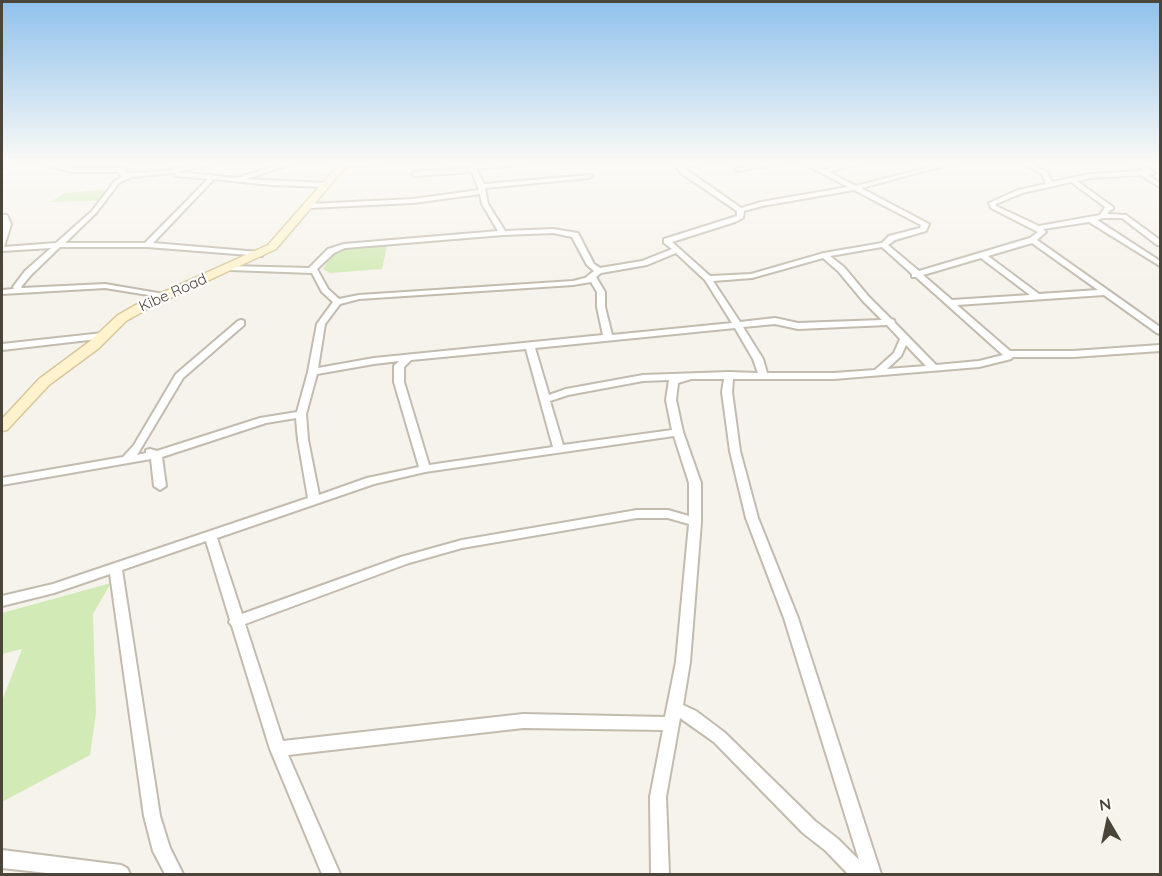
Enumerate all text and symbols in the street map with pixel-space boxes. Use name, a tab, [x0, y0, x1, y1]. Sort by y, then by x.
street label: Kibe Road	[136, 270, 210, 316]
north arrow	[1078, 792, 1138, 852]
text: N	[1098, 793, 1113, 815]

